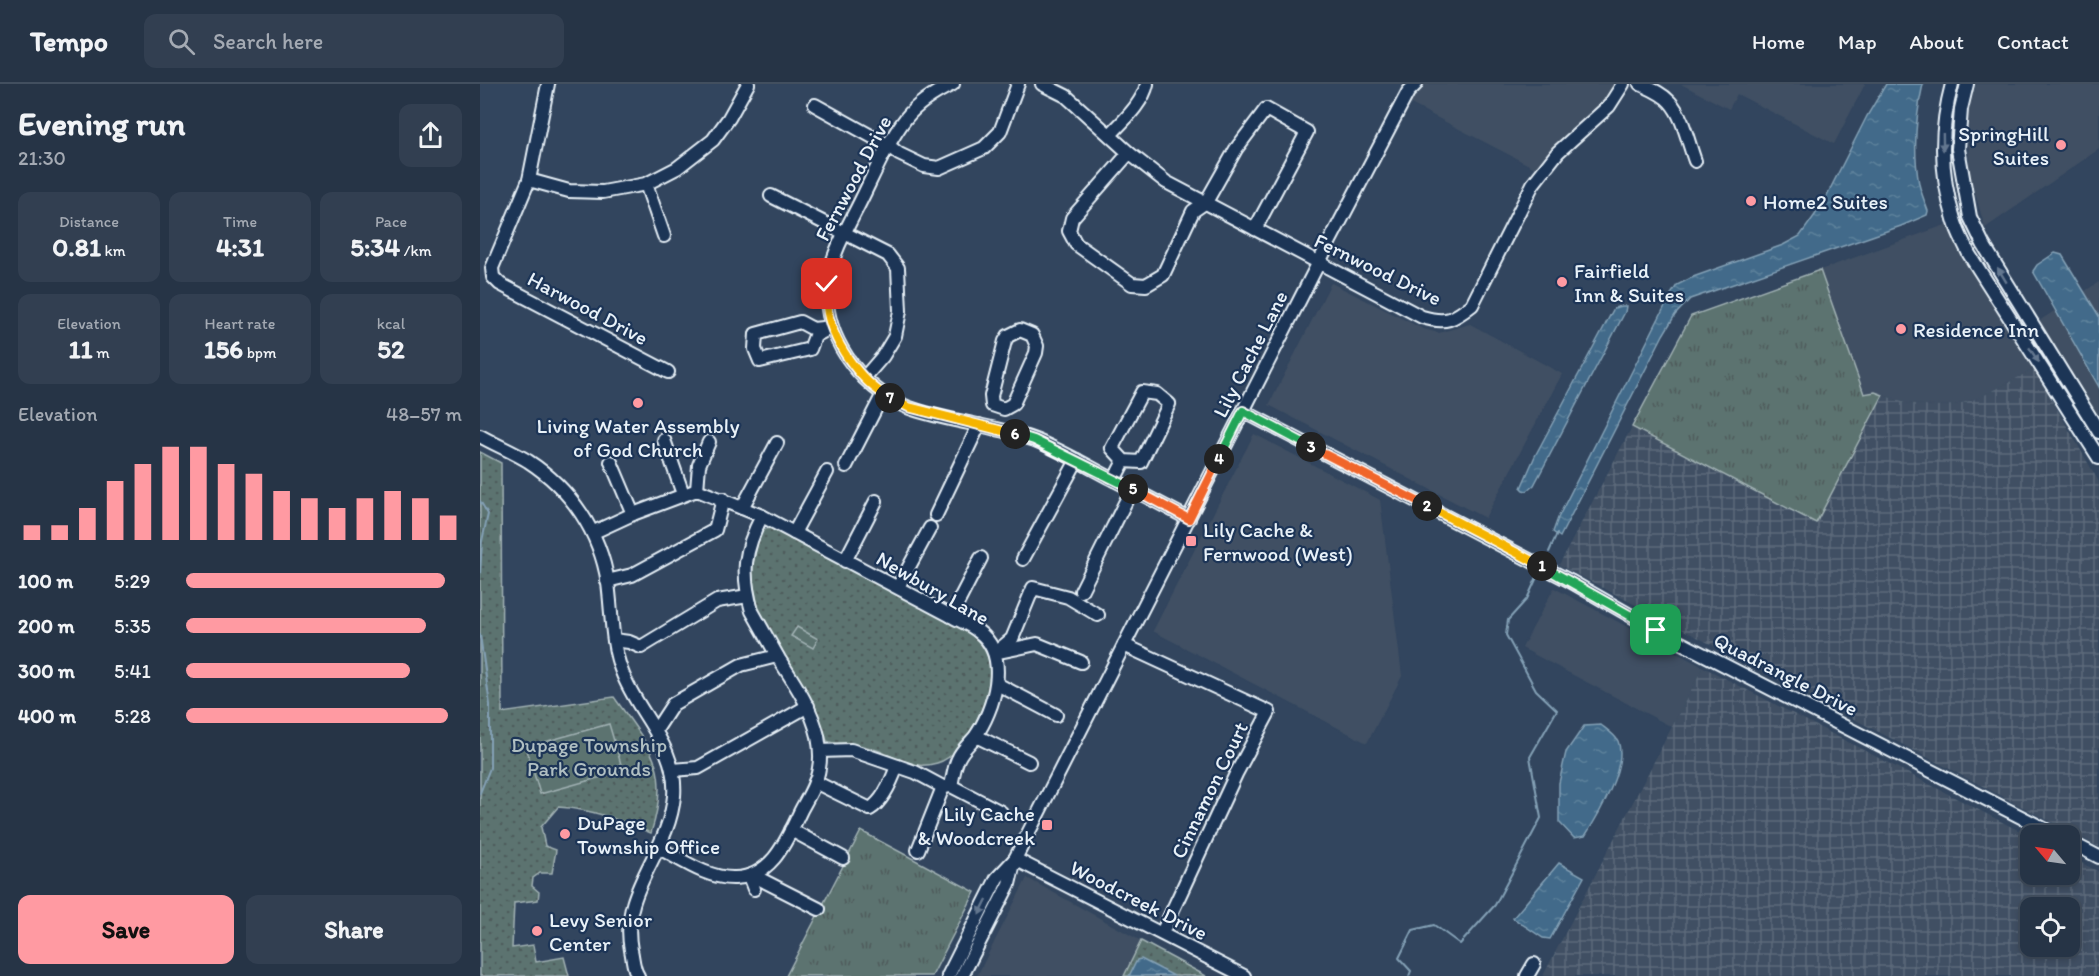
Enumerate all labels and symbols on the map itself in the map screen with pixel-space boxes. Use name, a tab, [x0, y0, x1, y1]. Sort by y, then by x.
street label: Fernwood Drive	[809, 111, 897, 245]
place label: SpringHill Suites	[1958, 121, 2049, 170]
one-way arrow	[1938, 132, 1948, 151]
marker: SpringHill Suites	[2054, 138, 2068, 152]
place label: Home2 Suites	[1763, 189, 1888, 214]
marker: Home2 Suites	[1744, 194, 1758, 208]
street label: Fernwood Drive	[1310, 227, 1446, 311]
pin	[801, 258, 852, 309]
place label: Fairfield Inn & Suites	[1574, 258, 1684, 307]
street label: Harwood Drive	[523, 266, 653, 350]
one-way arrow	[1997, 266, 2007, 283]
marker: Fairfield Inn & Suites	[1555, 275, 1569, 289]
street label: Lily Cache Lane	[1207, 286, 1293, 422]
place label: Residence Inn	[1913, 317, 2039, 342]
marker: Residence Inn	[1894, 322, 1908, 336]
one-way arrow	[2028, 347, 2039, 364]
pin: 7	[875, 383, 905, 413]
marker: Living Water Assembly of God Church	[631, 396, 645, 410]
place label: Living Water Assembly of God Church	[536, 413, 740, 462]
pin: 6	[1000, 419, 1030, 449]
pin: 3	[1296, 432, 1326, 462]
pin: 4	[1204, 444, 1234, 474]
pin: 5	[1118, 474, 1148, 504]
pin: 2	[1412, 491, 1442, 521]
place label: Lily Cache & Fernwood (West)	[1203, 517, 1353, 566]
marker: Lily Cache & Fernwood (West)	[1184, 534, 1198, 548]
street label: Newbury Lane	[872, 546, 994, 630]
pin: 1	[1527, 551, 1557, 581]
pin	[1630, 604, 1681, 655]
street label: Quadrangle Drive	[1710, 627, 1862, 721]
street label: Cinnamon Court	[1165, 718, 1253, 862]
park label: Dupage Township Park Grounds	[511, 732, 667, 781]
place label: Lily Cache & Woodcreek	[918, 801, 1035, 850]
place label: DuPage Township Office	[577, 810, 720, 859]
marker: Lily Cache & Woodcreek	[1040, 818, 1054, 832]
north arrow	[2020, 825, 2080, 885]
marker: DuPage Township Office	[558, 827, 572, 841]
street label: Woodcreek Drive	[1066, 855, 1212, 945]
one-way arrow	[978, 898, 987, 915]
place label: Levy Senior Center	[549, 907, 653, 956]
marker: Levy Senior Center	[530, 924, 544, 938]

